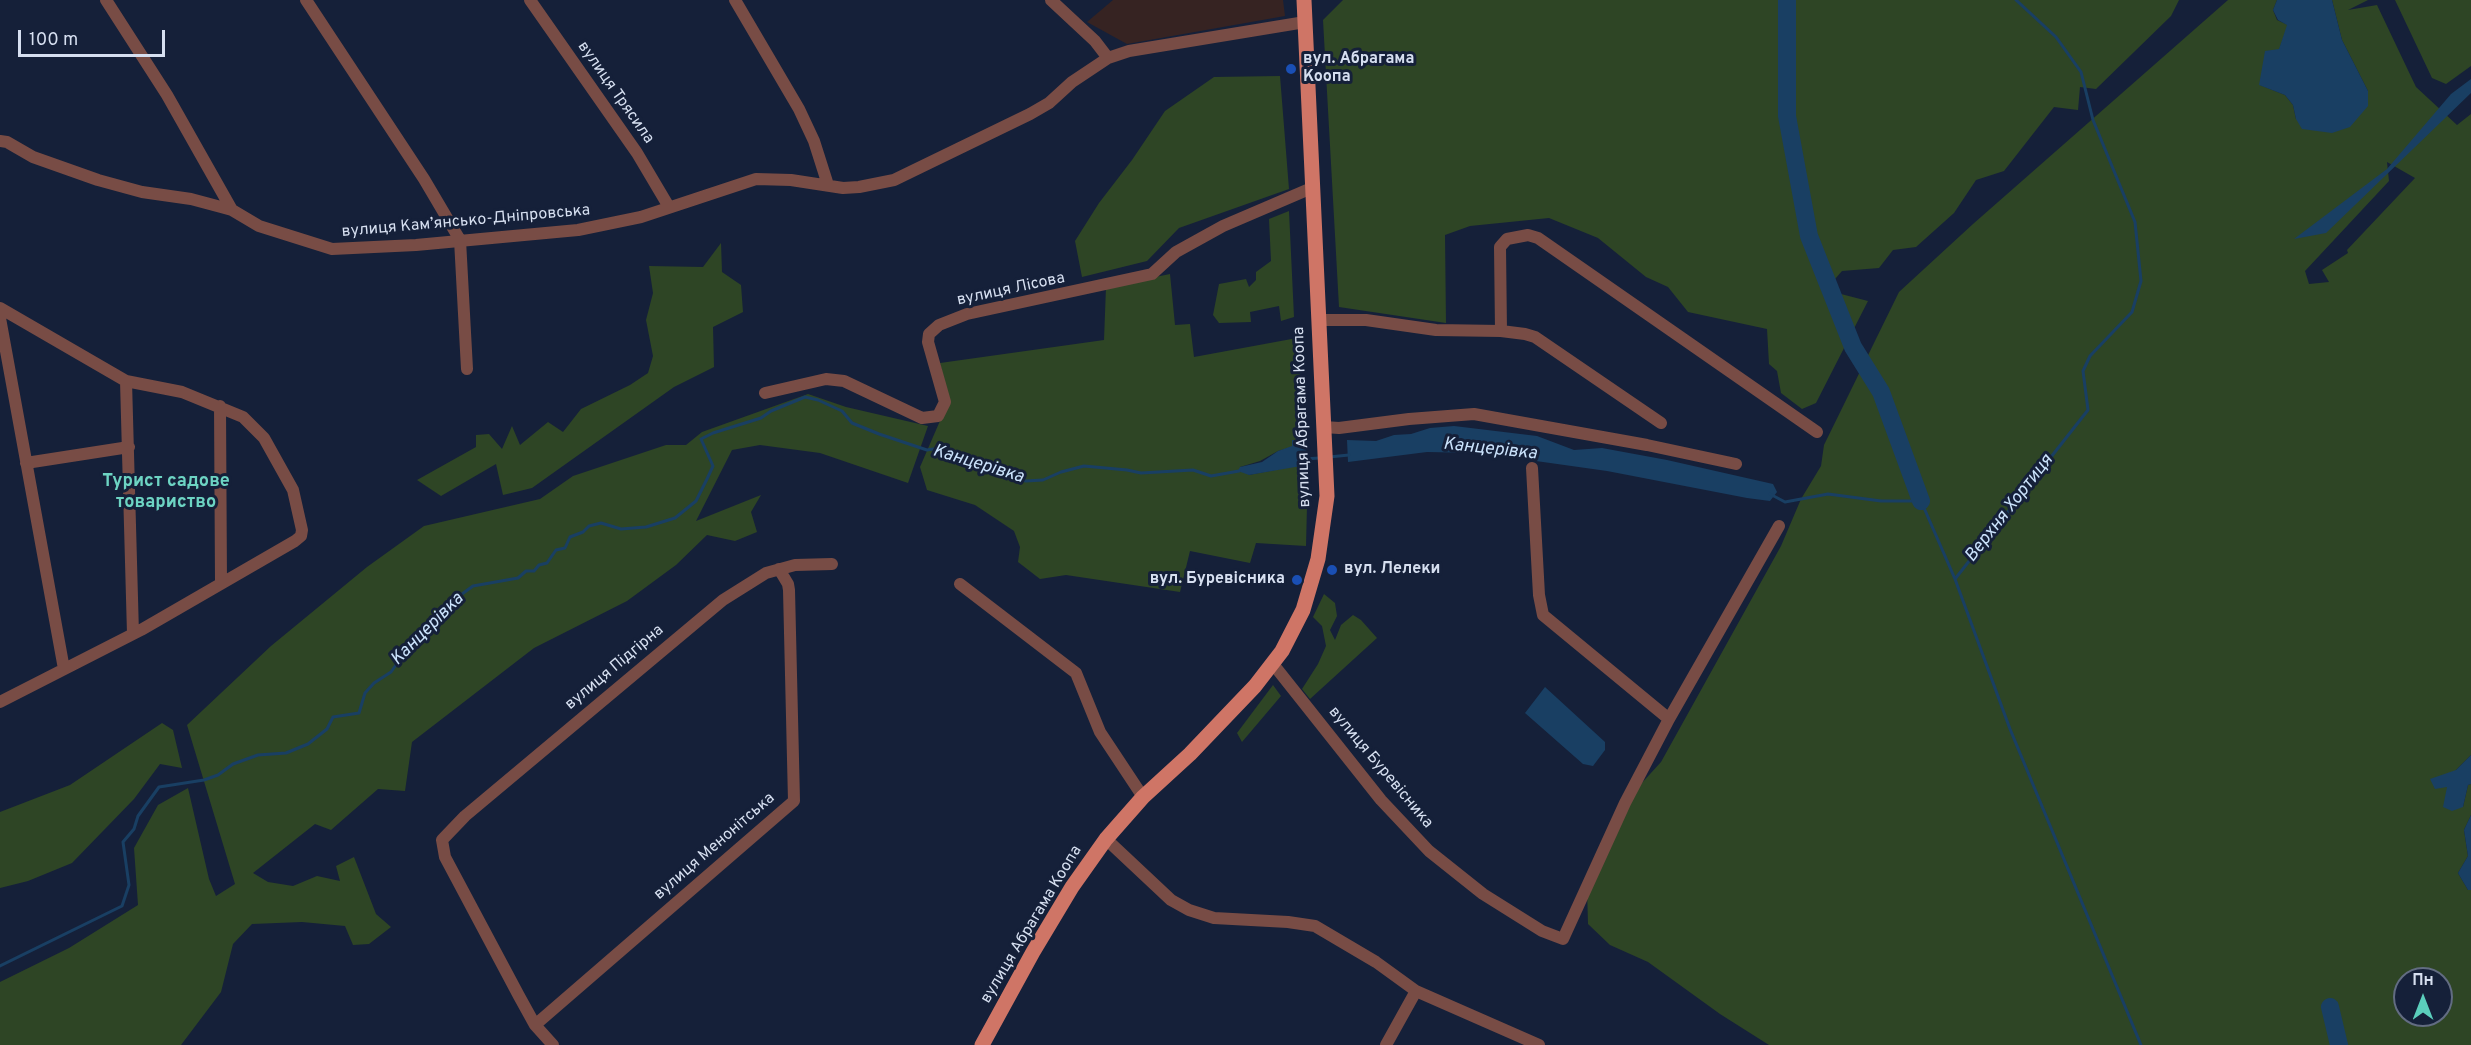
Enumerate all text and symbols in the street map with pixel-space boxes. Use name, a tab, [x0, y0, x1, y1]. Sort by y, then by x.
scale bar	[21, 18, 168, 56]
text: 100 m	[29, 29, 78, 52]
street label: вулиця Трясила	[573, 38, 657, 148]
place label: вул. Абрагама Коопа	[1303, 50, 1414, 88]
marker: вул. Абрагама Коопа	[1284, 62, 1298, 76]
street label: вулиця Кам’янсько-Дніпровська	[341, 202, 591, 242]
street label: вулиця Лісова	[955, 269, 1067, 311]
street label: вулиця Абрагама Коопа	[1290, 326, 1316, 508]
water label: Канцерівка	[1442, 434, 1538, 466]
water label: Канцерівка	[930, 441, 1026, 489]
water label: Верхня Хортиця	[1961, 451, 2059, 567]
district label: Турист садове товариство	[102, 471, 230, 514]
place label: вул. Лелеки	[1344, 560, 1440, 580]
marker: вул. Лелеки	[1325, 563, 1339, 577]
place label: вул. Буревісника	[1150, 570, 1285, 590]
marker: вул. Буревісника	[1290, 573, 1304, 587]
water label: Канцерівка	[387, 589, 469, 671]
street label: вулиця Підгірна	[562, 621, 668, 715]
street label: вулиця Буревісника	[1324, 703, 1436, 833]
street label: вулиця Менонітська	[651, 789, 779, 905]
street label: вулиця Абрагама Коопа	[977, 843, 1087, 1007]
north arrow	[2393, 967, 2453, 1027]
text: Пн	[2412, 971, 2434, 991]

